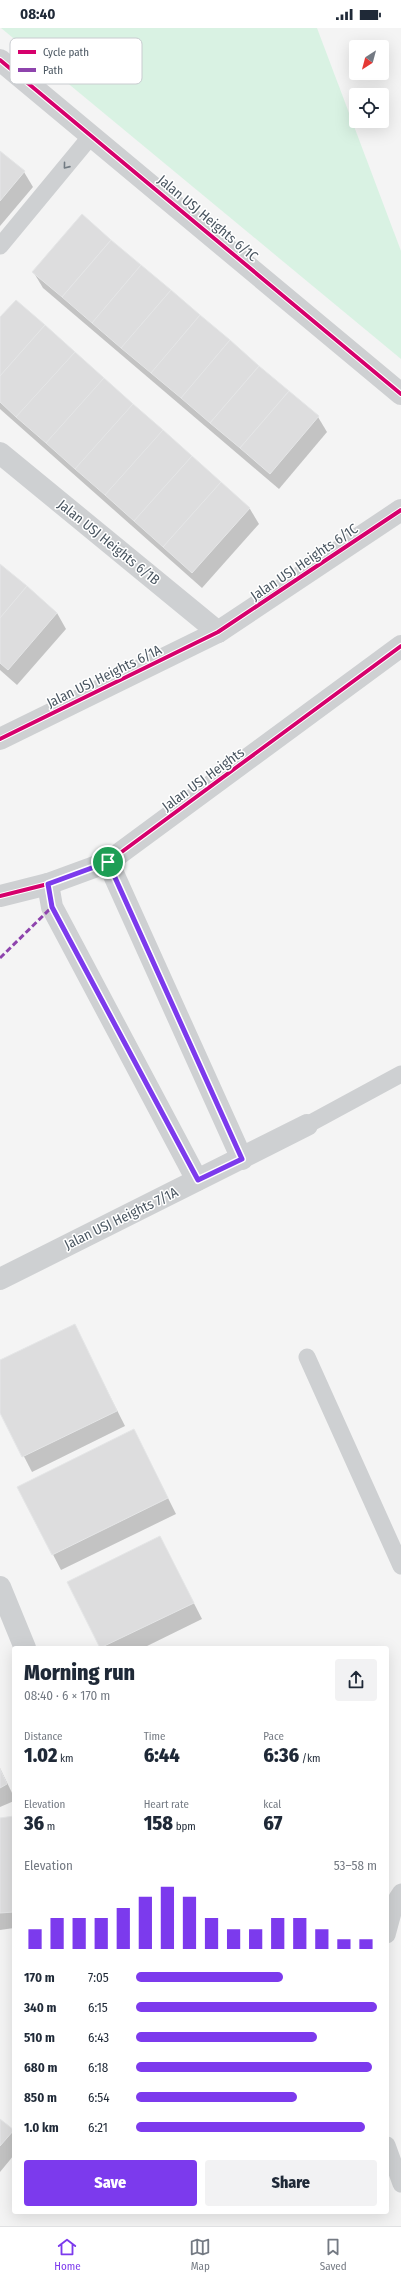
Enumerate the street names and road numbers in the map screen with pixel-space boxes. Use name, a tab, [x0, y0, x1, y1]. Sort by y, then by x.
street label: Jalan USJ Heights 6/1C	[154, 172, 261, 265]
street label: Jalan USJ Heights 6/1B	[54, 496, 163, 589]
street label: Jalan USJ Heights 6/1C	[247, 520, 361, 605]
street label: Jalan USJ Heights 6/1A	[44, 641, 165, 712]
street label: Jalan USJ Heights	[159, 744, 248, 815]
street label: Jalan USJ Heights 7/1A	[62, 1183, 181, 1253]

